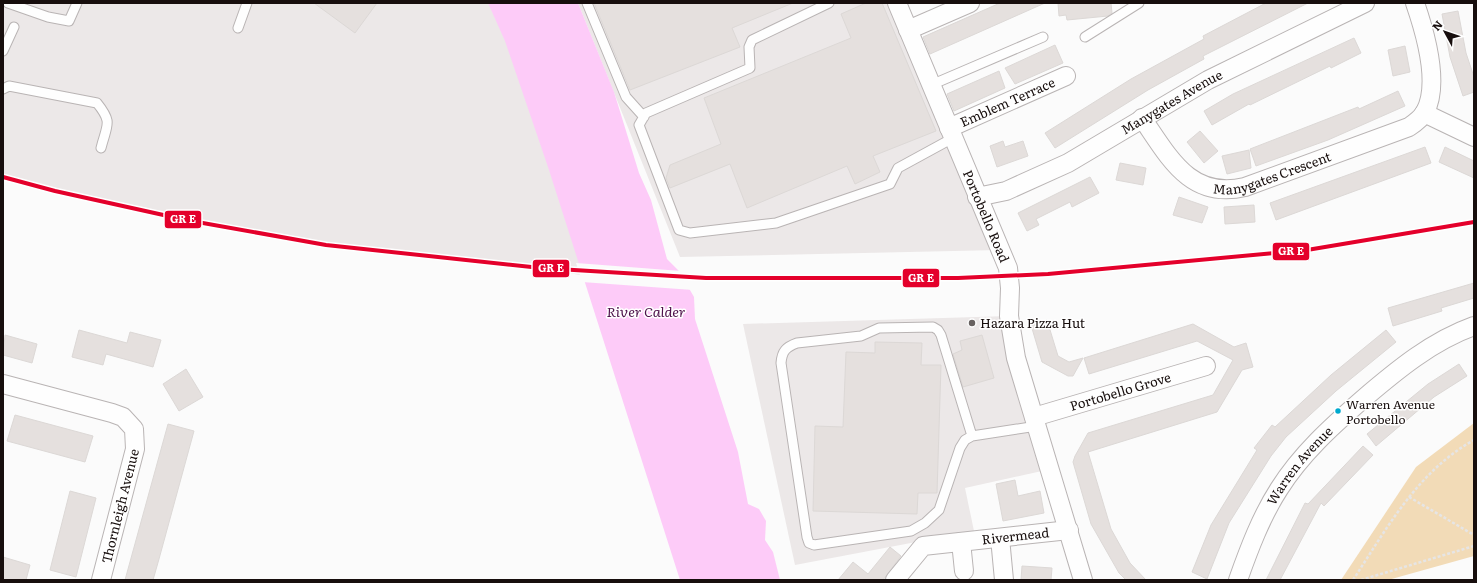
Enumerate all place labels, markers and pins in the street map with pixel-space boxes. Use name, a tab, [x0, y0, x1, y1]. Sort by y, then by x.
place label: Hazara Pizza Hut	[980, 313, 1086, 332]
marker: Hazara Pizza Hut	[967, 318, 977, 328]
place label: Warren Avenue Portobello	[1346, 395, 1435, 428]
marker: Warren Avenue Portobello	[1333, 406, 1343, 416]

